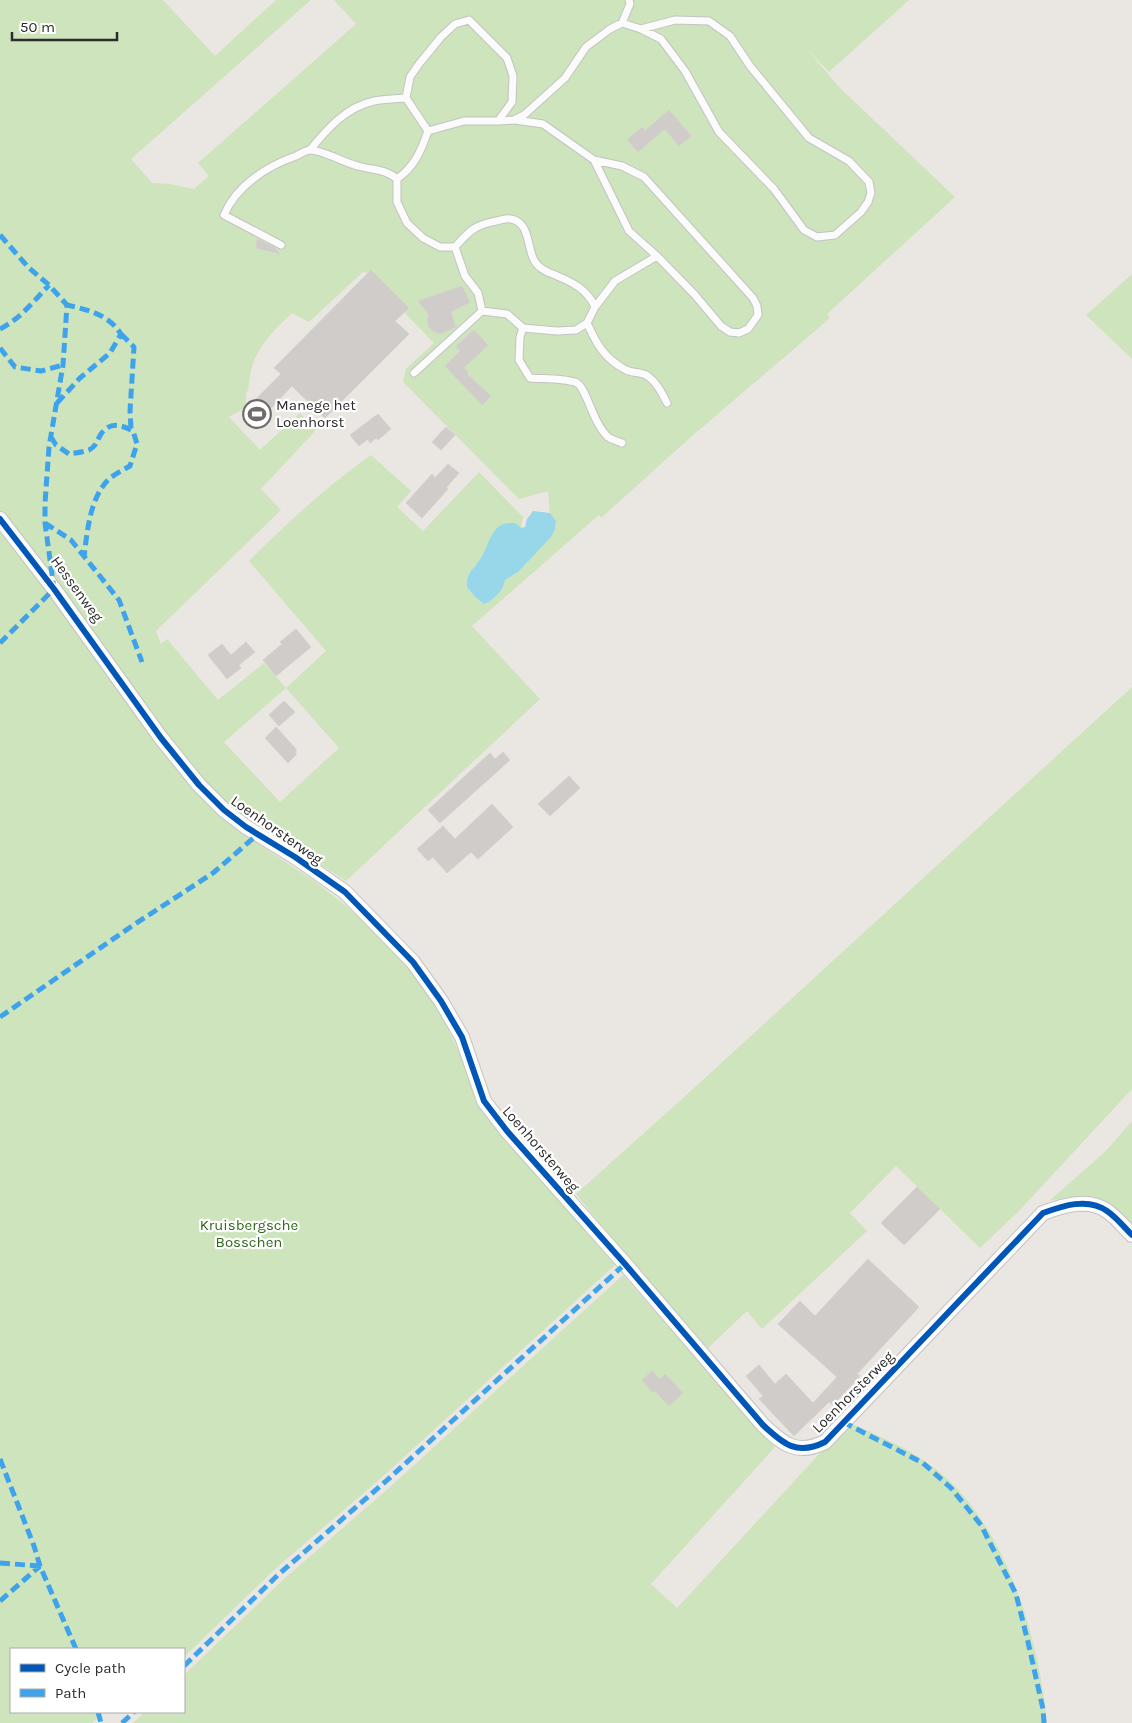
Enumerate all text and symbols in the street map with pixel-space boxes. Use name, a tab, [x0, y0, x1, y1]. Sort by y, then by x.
scale bar	[12, 10, 118, 42]
text: 50 m	[20, 18, 55, 36]
place label: Manege het Loenhorst	[276, 396, 356, 431]
sports icon: Manege het Loenhorst	[242, 399, 272, 429]
street label: Hessenweg	[47, 552, 107, 626]
street label: Loenhorsterweg	[227, 792, 327, 869]
street label: Loenhorsterweg	[499, 1102, 584, 1196]
park label: Kruisbergsche Bosschen	[200, 1216, 298, 1251]
street label: Loenhorsterweg	[808, 1347, 898, 1437]
legend	[10, 1648, 185, 1713]
text: Cycle path	[55, 1659, 126, 1677]
text: Path	[55, 1684, 86, 1702]

